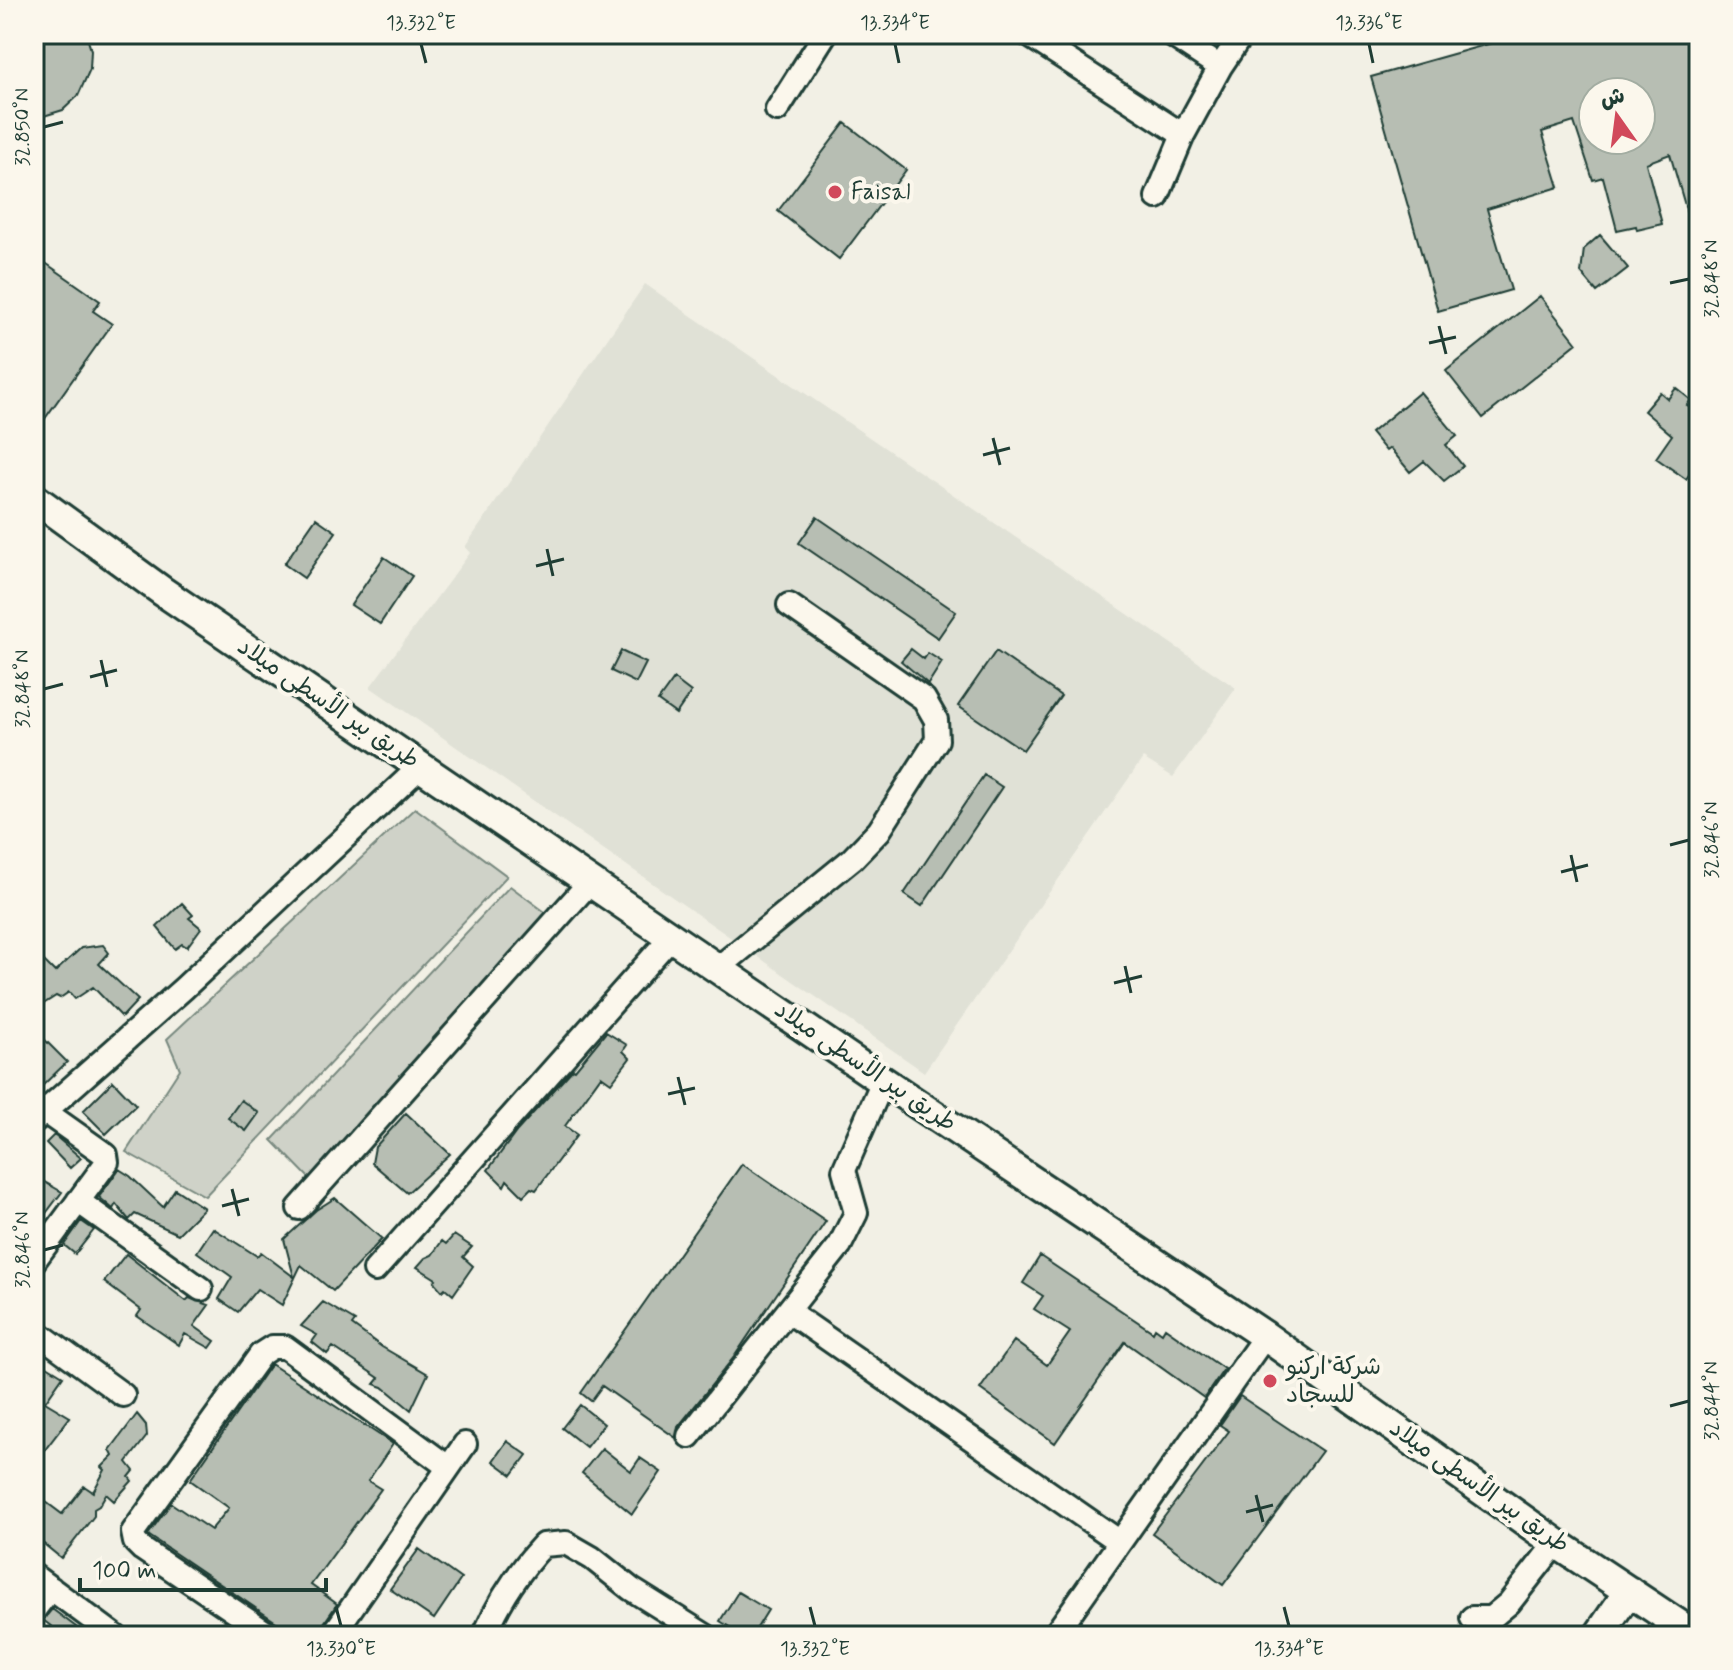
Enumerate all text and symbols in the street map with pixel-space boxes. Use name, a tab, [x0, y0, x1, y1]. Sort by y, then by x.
text: 13.332°E	[386, 10, 456, 37]
text: 13.334°E	[860, 10, 930, 37]
text: 13.336°E	[1335, 10, 1403, 37]
north arrow	[1577, 76, 1657, 156]
text: ش	[1598, 82, 1628, 115]
text: 32.850°N	[10, 88, 37, 166]
place label: Faisal	[851, 177, 911, 208]
marker: Faisal	[826, 183, 844, 201]
text: 32.848°N	[1699, 240, 1726, 318]
street label: طريق بير الأسطى ميلاد	[231, 629, 427, 776]
text: 32.848°N	[10, 650, 37, 728]
text: 32.846°N	[1699, 801, 1726, 879]
street label: طريق بير الأسطى ميلاد	[768, 992, 964, 1139]
text: 32.846°N	[10, 1211, 37, 1289]
place label: شركة اركنو للسجاد	[1285, 1352, 1381, 1411]
text: 32.844°N	[1699, 1361, 1726, 1441]
marker: شركة اركنو للسجاد	[1261, 1372, 1279, 1390]
street label: طريق بير الأسطى ميلاد	[1383, 1411, 1577, 1561]
scale bar	[80, 1542, 326, 1592]
text: 100 m	[92, 1556, 156, 1587]
text: 13.330°E	[306, 1636, 376, 1663]
text: 13.332°E	[780, 1636, 850, 1663]
text: 13.334°E	[1254, 1636, 1324, 1663]

